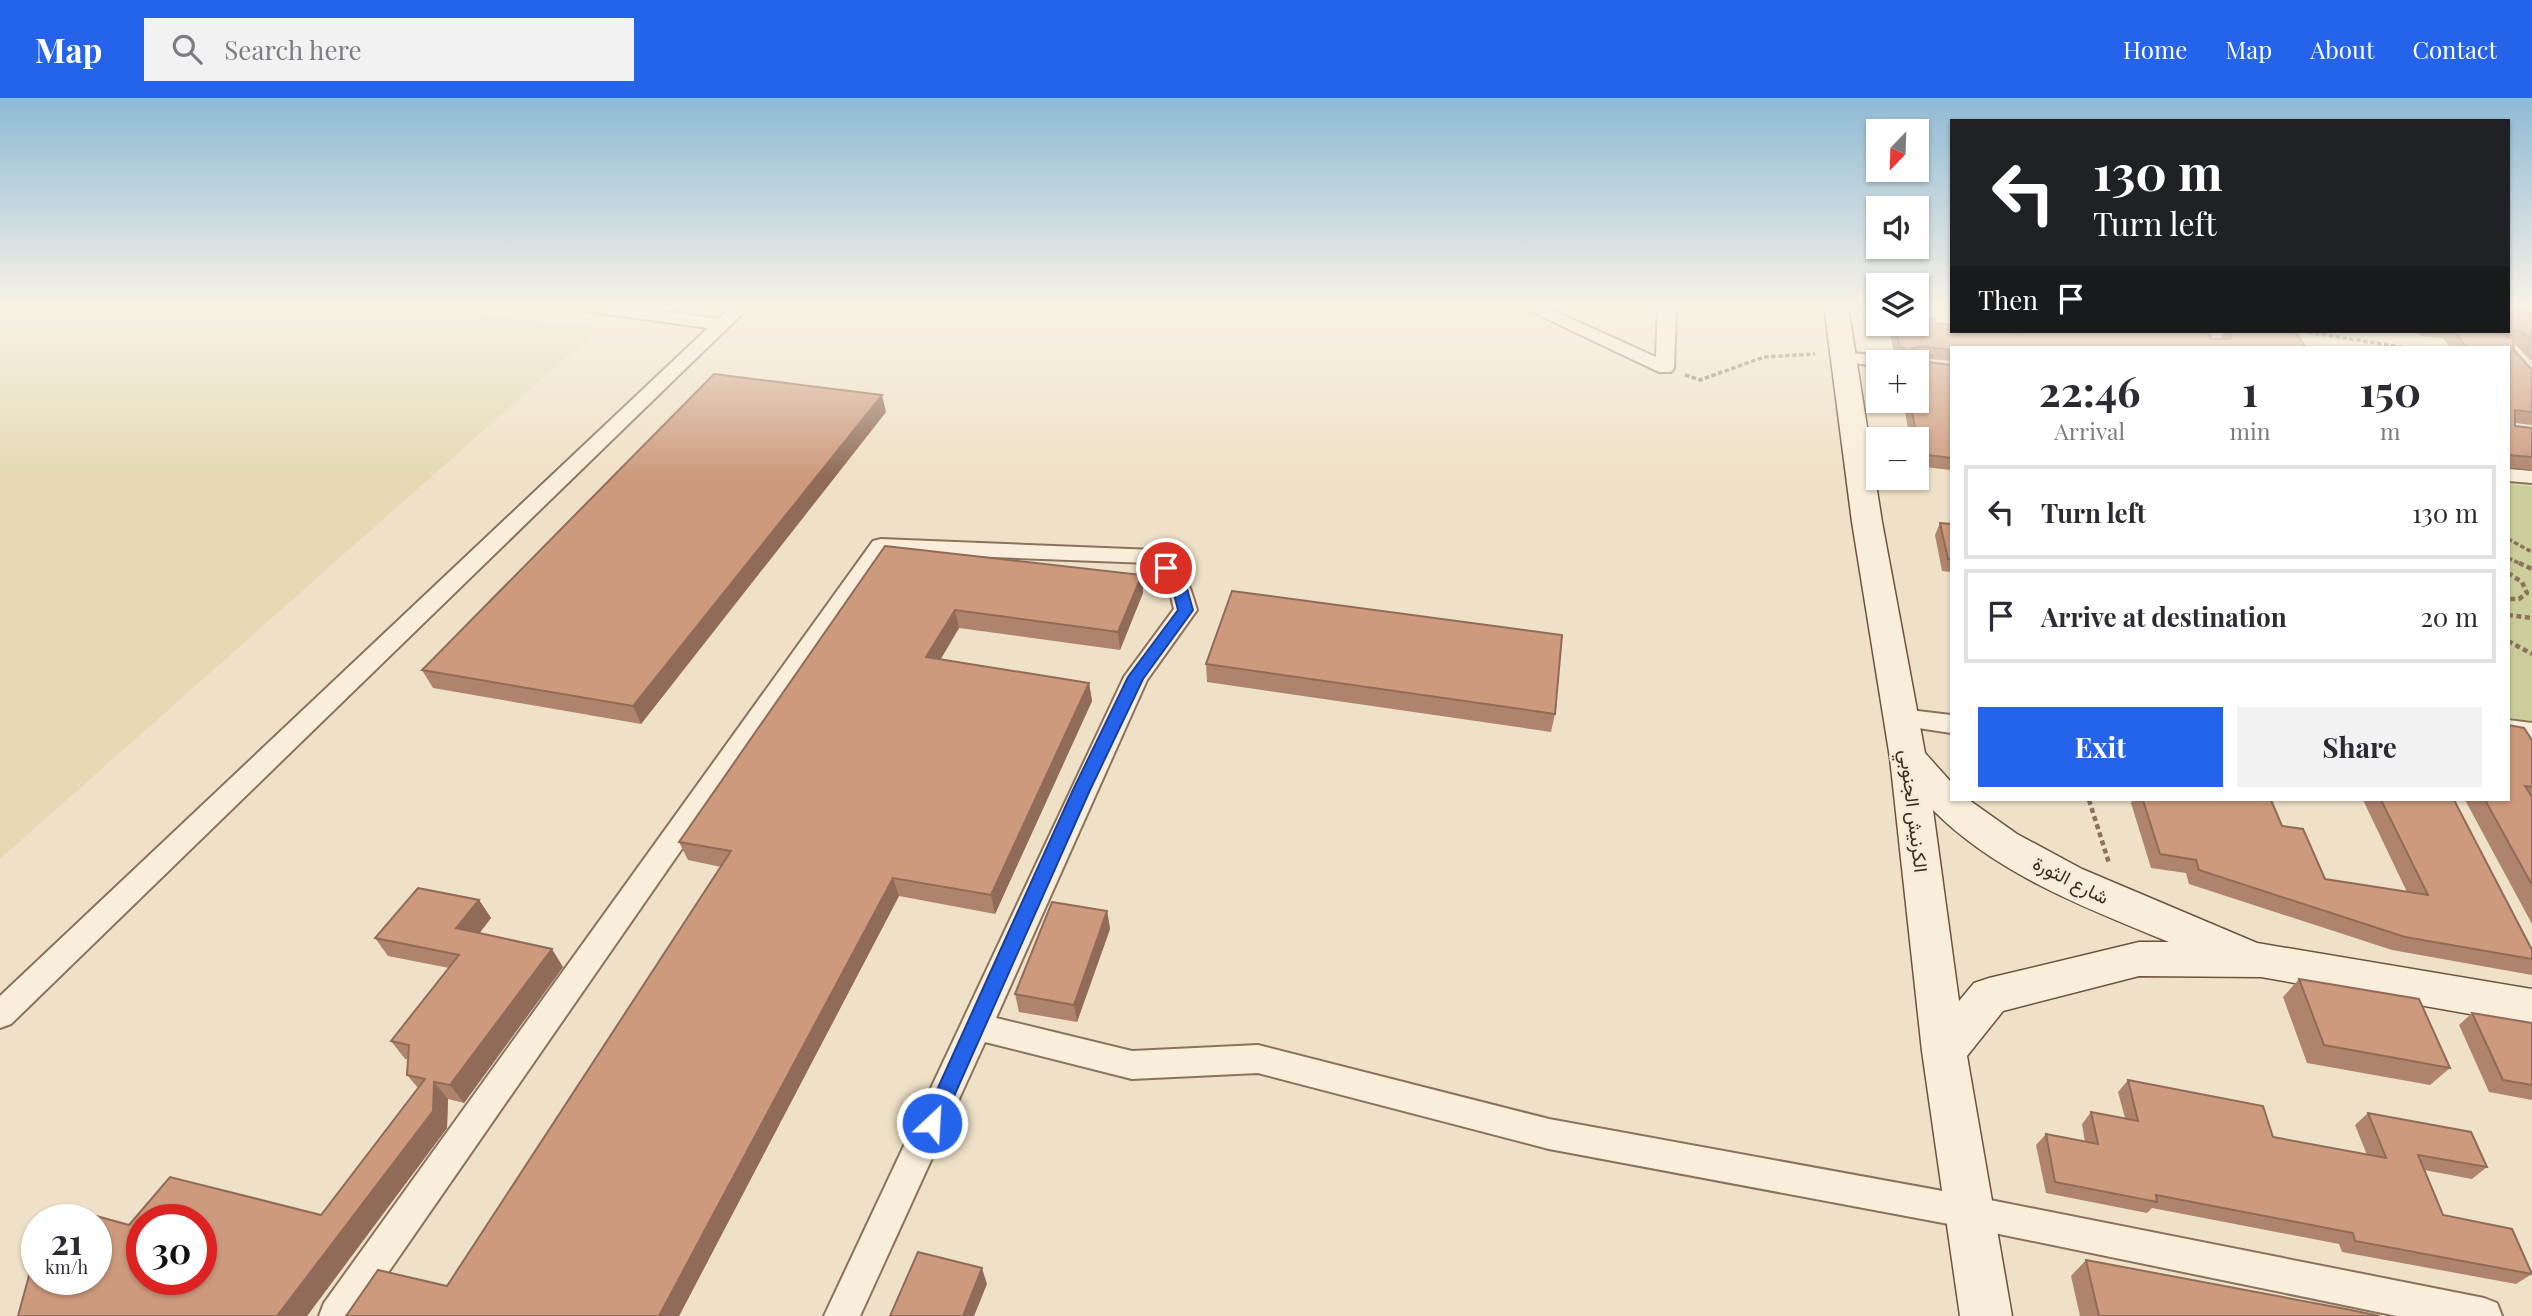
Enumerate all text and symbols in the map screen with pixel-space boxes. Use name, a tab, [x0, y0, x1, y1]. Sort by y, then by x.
search box	[144, 18, 634, 81]
text: Map	[35, 27, 102, 71]
icon: search	[168, 30, 206, 68]
text: Search here	[224, 32, 362, 67]
text: Home	[2123, 33, 2187, 65]
text: Map	[2225, 33, 2272, 65]
text: About	[2310, 33, 2374, 65]
text: Contact	[2412, 33, 2497, 65]
north arrow	[1866, 119, 1928, 182]
map controls	[1866, 119, 1929, 490]
text: 130 m	[2093, 138, 2223, 203]
icon: left	[1978, 147, 2069, 238]
button: sound	[1866, 196, 1929, 259]
text: Turn left	[2093, 201, 2217, 244]
button: layers	[1866, 273, 1929, 336]
icon: arrive	[2052, 280, 2090, 318]
text: Then	[1978, 282, 2038, 317]
button: +	[1866, 350, 1929, 413]
text: 22:46	[2039, 362, 2141, 418]
text: 1	[2242, 362, 2258, 418]
text: 150	[2359, 362, 2421, 418]
text: Arrival	[2054, 415, 2125, 446]
text: min	[2229, 415, 2270, 446]
text: m	[2380, 415, 2400, 446]
button: −	[1866, 427, 1929, 490]
icon: left	[1982, 493, 2020, 531]
text: Turn left	[2041, 495, 2146, 530]
text: 130 m	[2412, 495, 2478, 530]
pin	[1136, 538, 1196, 598]
icon: arrive	[1147, 549, 1185, 587]
icon: arrive	[1982, 597, 2020, 635]
text: Arrive at destination	[2041, 599, 2287, 634]
text: 20 m	[2420, 599, 2478, 634]
button: Exit	[1978, 707, 2223, 787]
button: Share	[2237, 707, 2482, 787]
street label: الكرنيش الجنوبي	[1891, 748, 1935, 874]
street label: شارع الثورة	[2029, 849, 2114, 910]
position arrow	[895, 1086, 969, 1160]
speed limit sign: 30	[126, 1204, 217, 1295]
text: 21	[51, 1217, 82, 1264]
text: km/h	[45, 1255, 88, 1279]

